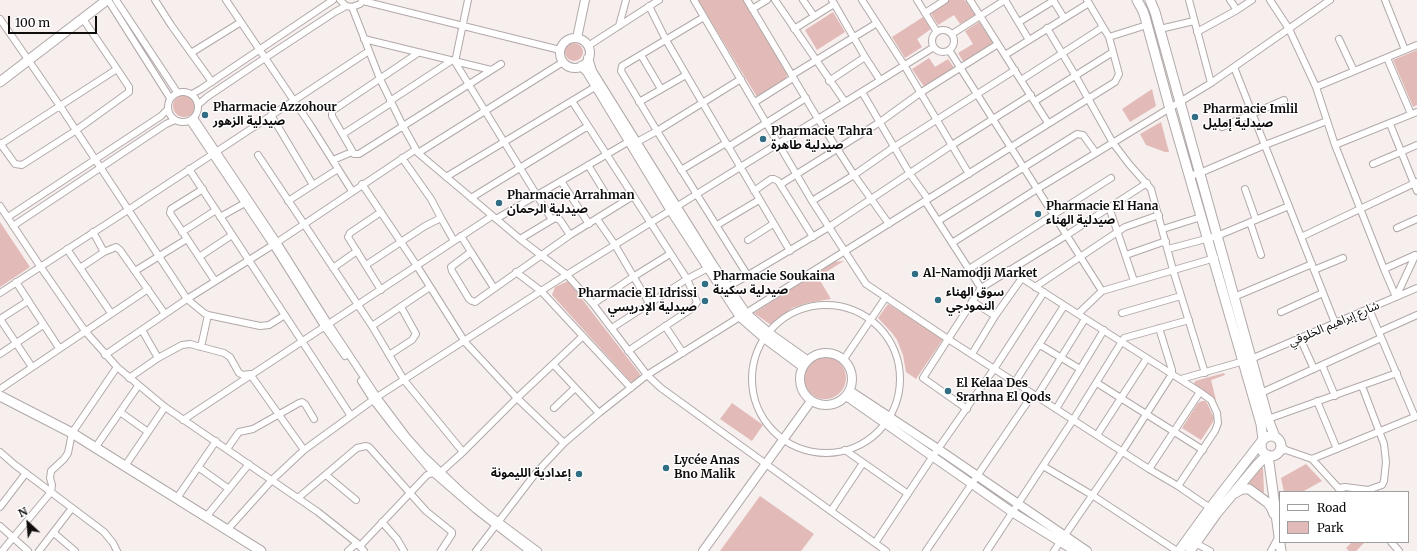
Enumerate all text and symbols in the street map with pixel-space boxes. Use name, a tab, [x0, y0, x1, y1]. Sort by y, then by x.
scale bar	[10, 8, 99, 34]
text: 100 m	[15, 15, 50, 30]
place label: Pharmacie Azzohour صيدلية الزهور	[213, 101, 337, 129]
place label: Pharmacie Imlil صيدلية إمليل	[1203, 103, 1298, 131]
marker: Pharmacie Azzohour صيدلية الزهور	[200, 110, 210, 120]
marker: Pharmacie Imlil صيدلية إمليل	[1190, 112, 1200, 122]
place label: Pharmacie Tahra صيدلية طاهرة	[771, 125, 873, 153]
marker: Pharmacie Tahra صيدلية طاهرة	[758, 134, 768, 144]
place label: Pharmacie Arrahman صيدلية الرحمان	[507, 189, 635, 217]
marker: Pharmacie Arrahman صيدلية الرحمان	[494, 198, 504, 208]
place label: Pharmacie El Hana صيدلية الهناء	[1046, 200, 1158, 228]
marker: Pharmacie El Hana صيدلية الهناء	[1033, 209, 1043, 219]
place label: Al-Namodji Market	[923, 267, 1037, 281]
marker: Al-Namodji Market	[910, 269, 920, 279]
place label: Pharmacie Soukaina صيدلية سكينة	[713, 270, 835, 298]
marker: Pharmacie Soukaina صيدلية سكينة	[700, 279, 710, 289]
place label: سوق الهناء النمودجي	[946, 286, 1004, 314]
place label: Pharmacie El Idrissi صيدلية الإدريسي	[578, 287, 697, 315]
marker: سوق الهناء النمودجي	[933, 295, 943, 305]
marker: Pharmacie El Idrissi صيدلية الإدريسي	[700, 296, 710, 306]
street label: شارع إبراهيم الخلوقي	[1286, 298, 1382, 350]
place label: El Kelaa Des Srarhna El Qods	[956, 377, 1051, 405]
marker: El Kelaa Des Srarhna El Qods	[943, 386, 953, 396]
place label: Lycée Anas Bno Malik	[674, 454, 740, 482]
marker: Lycée Anas Bno Malik	[661, 463, 671, 473]
place label: إعدادية الليمونة	[491, 467, 571, 481]
marker: إعدادية الليمونة	[574, 469, 584, 479]
legend	[1279, 491, 1409, 543]
text: Road	[1317, 500, 1346, 515]
north arrow	[8, 503, 48, 543]
text: N	[16, 504, 30, 520]
text: Park	[1317, 520, 1344, 535]

